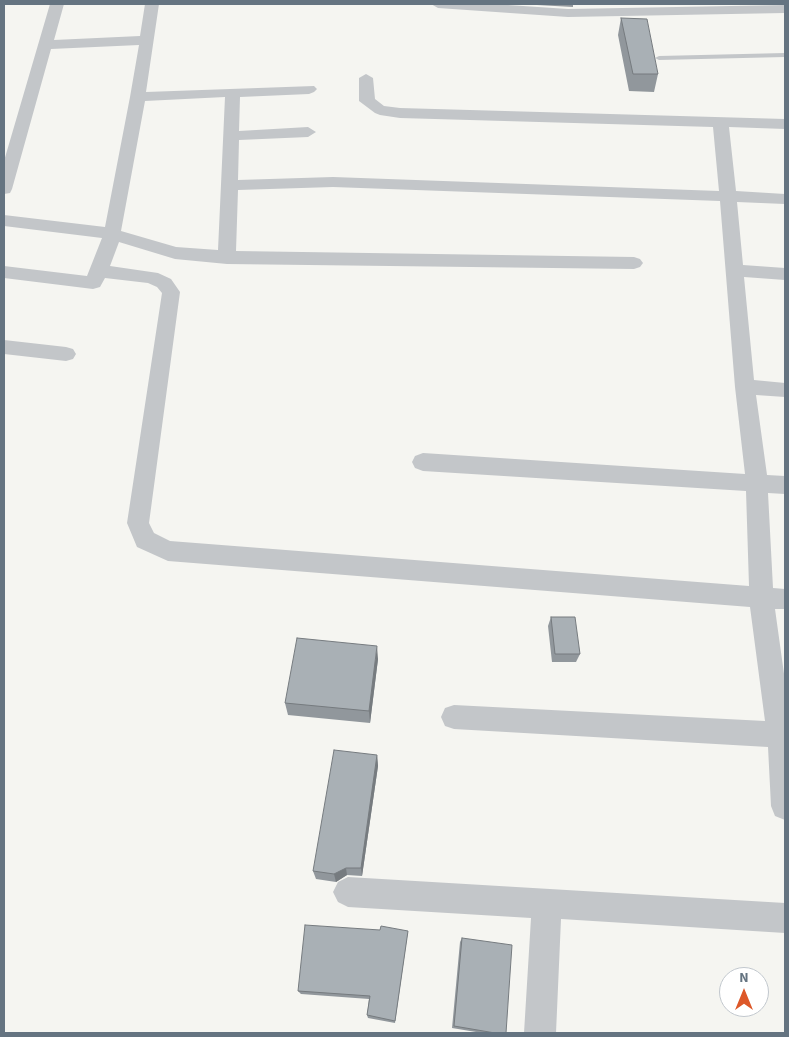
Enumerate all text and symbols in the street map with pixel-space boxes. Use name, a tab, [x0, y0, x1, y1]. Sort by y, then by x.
north arrow	[719, 967, 769, 1017]
text: N	[739, 968, 749, 988]

